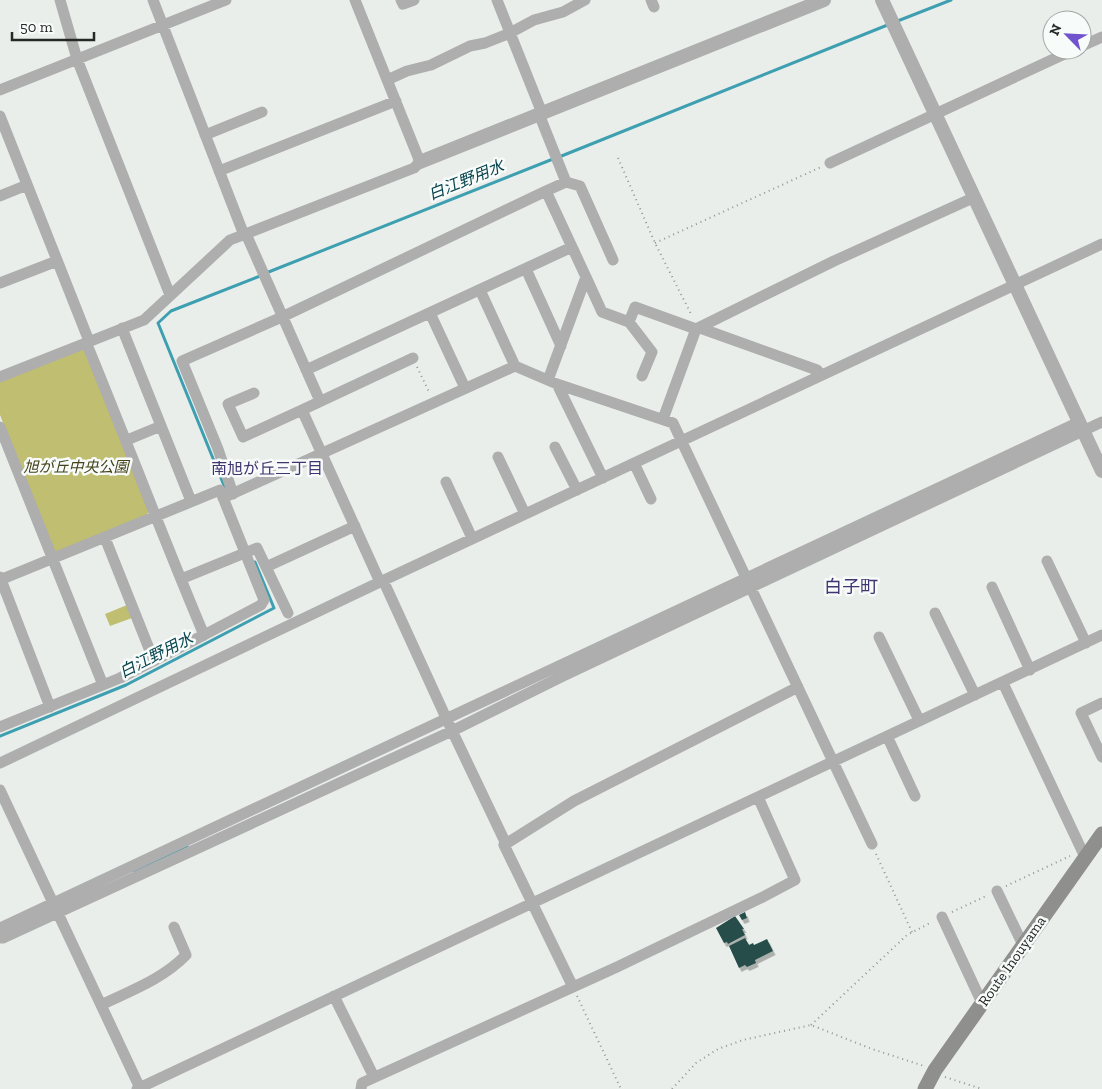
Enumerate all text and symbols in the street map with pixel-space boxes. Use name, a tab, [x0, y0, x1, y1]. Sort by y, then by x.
scale bar	[12, 10, 95, 42]
north arrow	[1042, 10, 1092, 60]
text: 50 m	[20, 18, 53, 36]
text: N	[1046, 21, 1066, 38]
water label: 白江野用水	[425, 155, 508, 204]
park label: 旭が丘中央公園	[23, 458, 130, 476]
district label: 南旭が丘三丁目	[211, 459, 323, 478]
district label: 白子町	[824, 576, 878, 598]
water label: 白江野用水	[116, 627, 198, 682]
street label: Route Inouyama	[974, 913, 1050, 1009]

